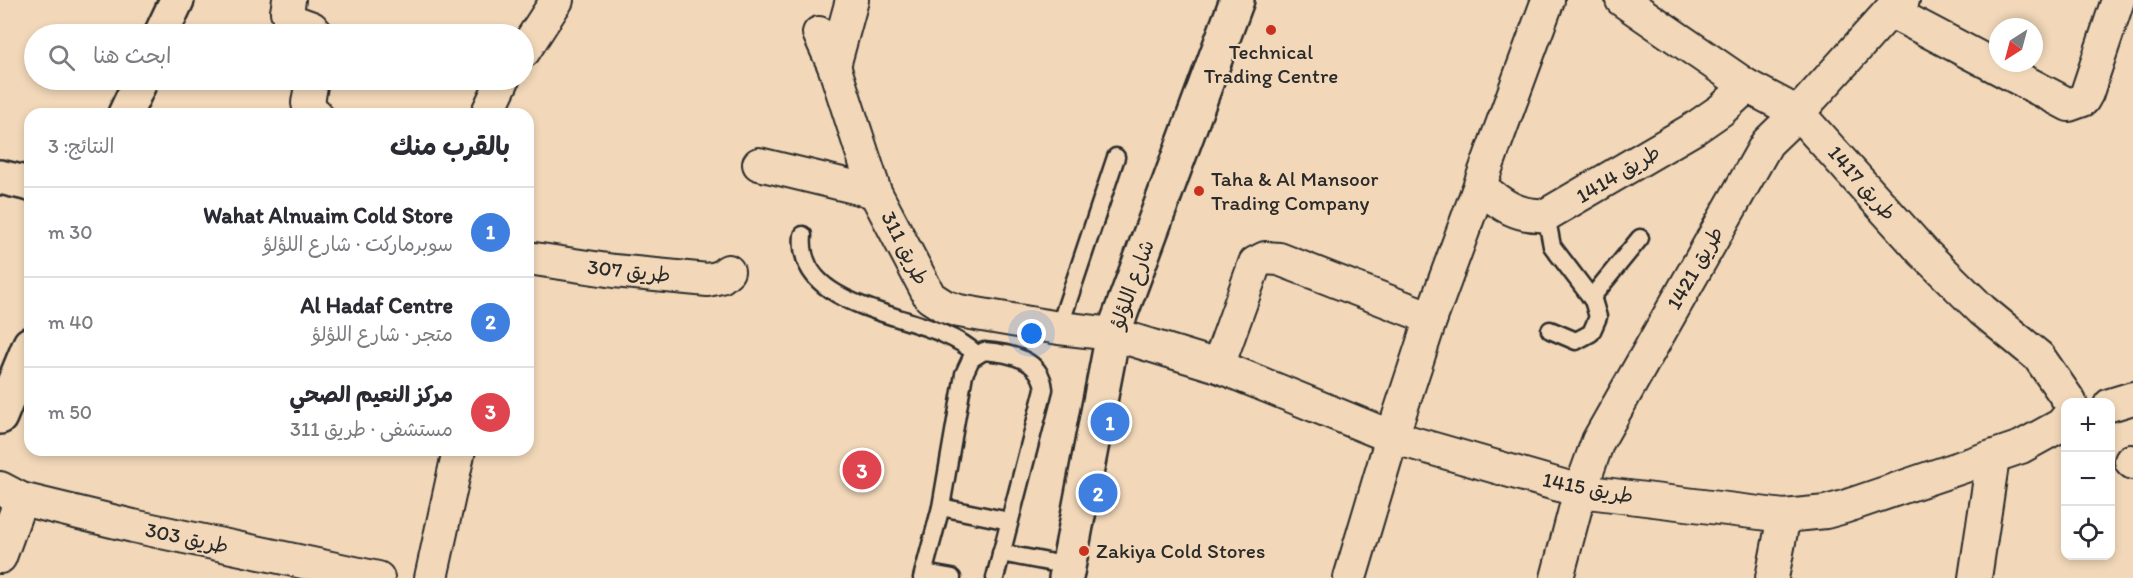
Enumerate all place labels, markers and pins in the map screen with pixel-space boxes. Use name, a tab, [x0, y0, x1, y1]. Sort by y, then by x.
marker: Technical Trading Centre	[1264, 23, 1278, 37]
place label: Technical Trading Centre	[1204, 39, 1338, 88]
place label: Taha & Al Mansoor Trading Company	[1211, 166, 1378, 215]
marker: Taha & Al Mansoor Trading Company	[1192, 184, 1206, 198]
pin: 1	[1090, 400, 1130, 444]
pin: 3	[842, 448, 882, 492]
pin: 2	[1078, 470, 1118, 516]
place label: Zakiya Cold Stores	[1096, 538, 1265, 563]
marker: Zakiya Cold Stores	[1077, 544, 1091, 558]

